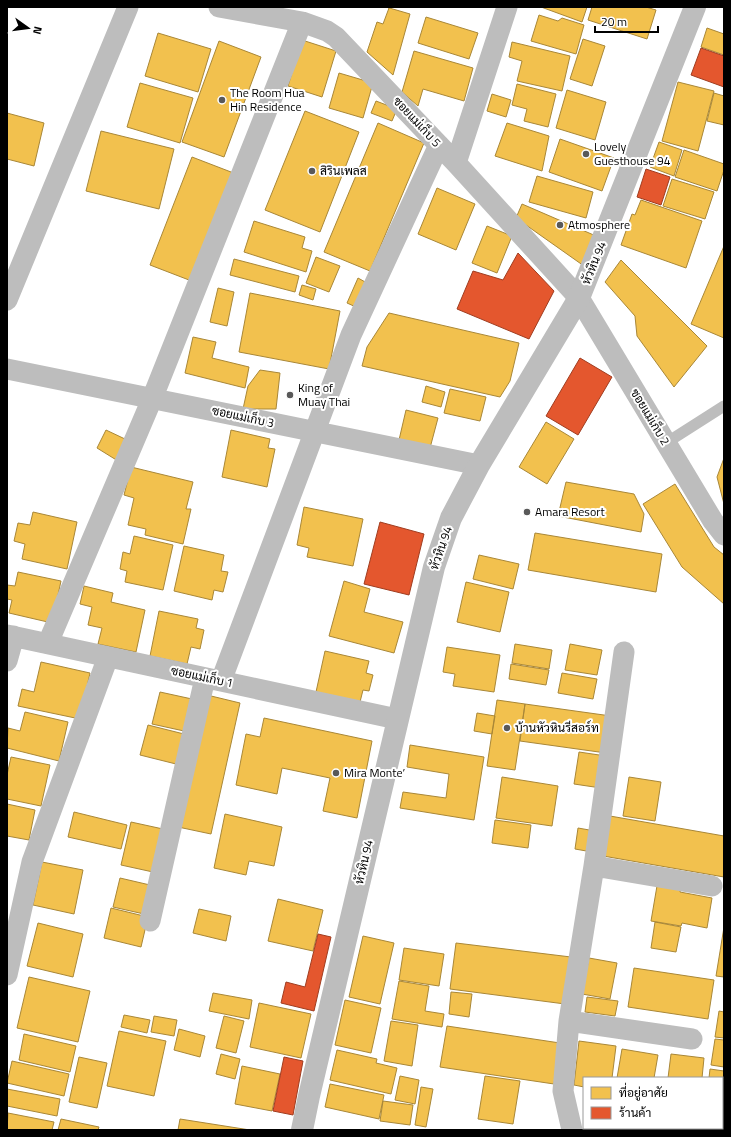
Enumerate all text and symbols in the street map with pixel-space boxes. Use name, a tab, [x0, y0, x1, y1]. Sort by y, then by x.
north arrow	[8, 8, 48, 48]
scale bar	[595, 8, 658, 34]
text: 20 m	[601, 12, 627, 31]
text: N	[29, 25, 46, 36]
place label: The Room Hua Hin Residence	[230, 83, 305, 116]
street label: ซอยแม่เก็บ 5	[389, 92, 446, 152]
marker: The Room Hua Hin Residence	[217, 95, 227, 105]
place label: Lovely Guesthouse 94	[594, 137, 671, 170]
marker: Lovely Guesthouse 94	[581, 149, 591, 159]
place label: สิรินเพลส	[320, 161, 367, 180]
marker: สิรินเพลส	[307, 166, 317, 176]
place label: Atmosphere	[568, 215, 630, 234]
marker: Atmosphere	[555, 220, 565, 230]
street label: หัวหิน 94	[576, 238, 611, 287]
place label: King of Muay Thai	[298, 378, 350, 411]
street label: ซอยแม่เก็บ 2	[626, 385, 675, 449]
marker: King of Muay Thai	[285, 390, 295, 400]
street label: ซอยแม่เก็บ 3	[210, 401, 276, 432]
place label: Amara Resort	[535, 502, 605, 521]
marker: Amara Resort	[522, 507, 532, 517]
street label: หัวหิน 94	[424, 523, 457, 572]
street label: ซอยแม่เก็บ 1	[169, 661, 235, 692]
place label: บ้านหัวหินรีสอร์ท	[515, 718, 599, 737]
marker: บ้านหัวหินรีสอร์ท	[502, 723, 512, 733]
place label: Mira Monte’	[344, 763, 405, 782]
marker: Mira Monte’	[331, 768, 341, 778]
street label: หัวหิน 94	[349, 837, 378, 886]
legend	[583, 1077, 723, 1129]
text: ที่อยู่อาศัย	[619, 1082, 668, 1102]
text: ร้านค้า	[619, 1103, 651, 1122]

